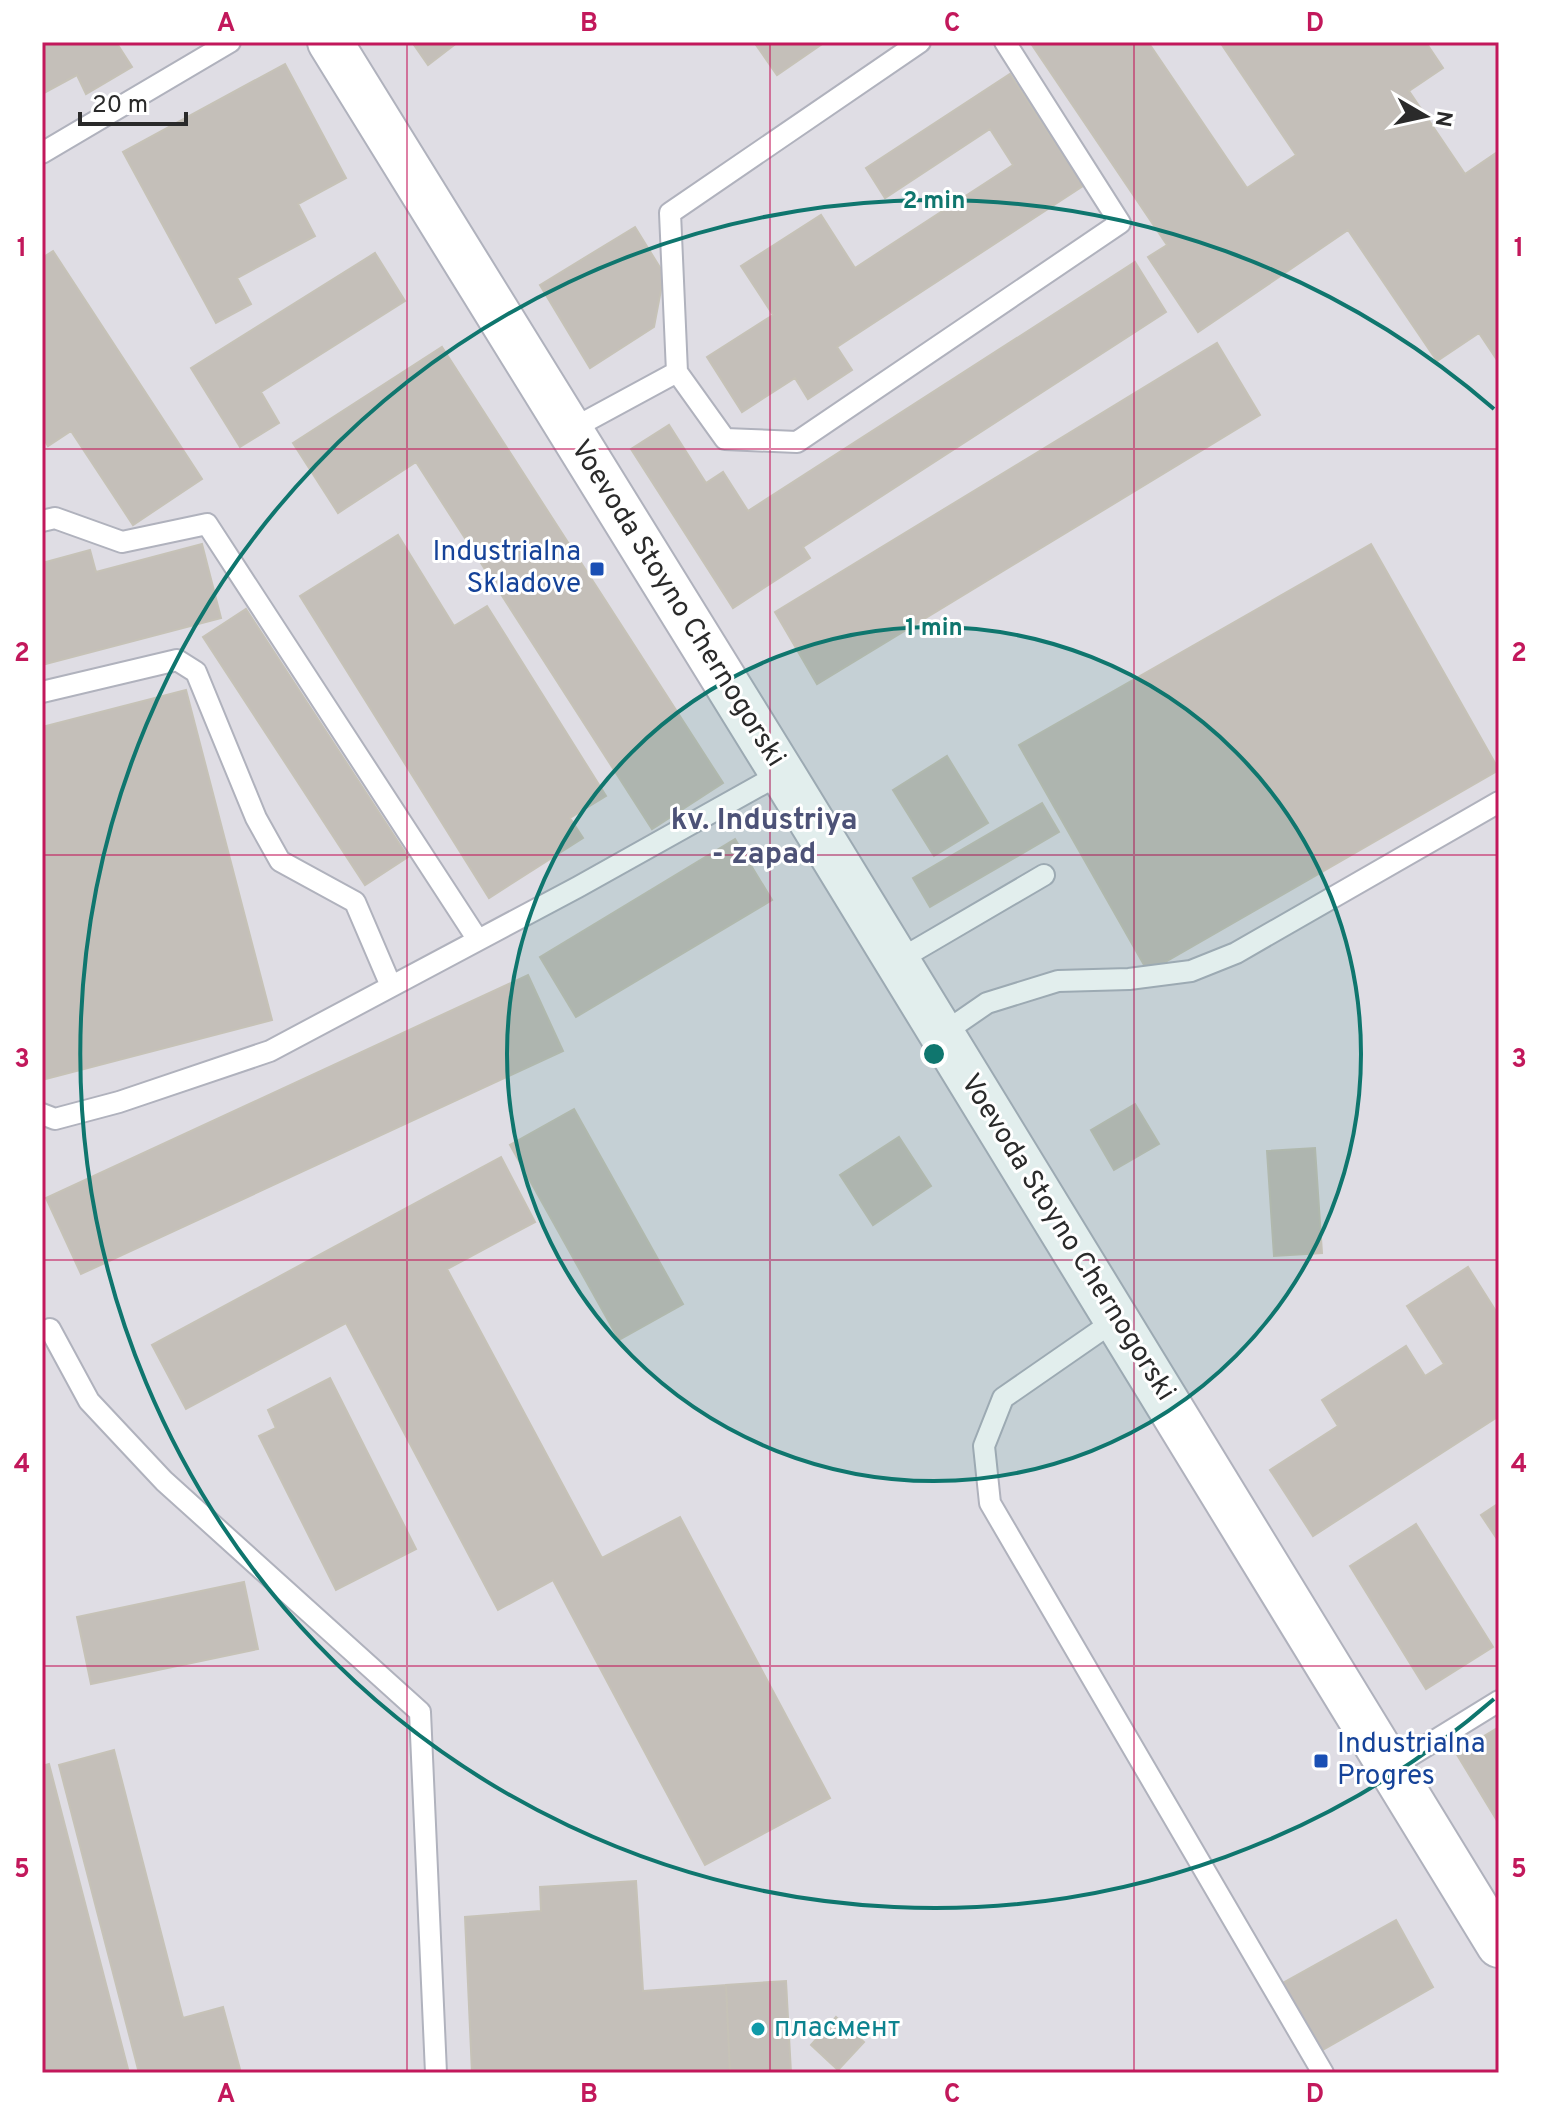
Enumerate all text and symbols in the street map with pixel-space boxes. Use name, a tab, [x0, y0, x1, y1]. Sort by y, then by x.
text: A	[217, 8, 235, 41]
text: B	[580, 8, 598, 41]
text: C	[944, 8, 960, 41]
text: D	[1306, 8, 1324, 41]
scale bar	[80, 76, 186, 126]
north arrow	[1385, 76, 1465, 156]
text: 20 m	[92, 91, 148, 121]
text: N	[1428, 109, 1457, 129]
text: 2 min	[903, 187, 965, 217]
text: 1	[17, 233, 27, 266]
text: 1	[1514, 233, 1524, 266]
street label: Voevoda Stoyno Chernogorski	[561, 434, 793, 774]
place label: Industrialna Skladove	[433, 535, 581, 603]
marker: Industrialna Skladove	[588, 560, 606, 578]
text: 1 min	[905, 614, 963, 644]
text: 2	[14, 638, 30, 671]
text: 2	[1511, 638, 1527, 671]
district label: kv. Industriya - zapad	[671, 803, 857, 874]
centre of rings	[920, 1040, 948, 1068]
text: 3	[14, 1044, 30, 1077]
text: 3	[1511, 1044, 1527, 1077]
street label: Voevoda Stoyno Chernogorski	[951, 1068, 1183, 1408]
text: 4	[14, 1449, 30, 1482]
text: 4	[1511, 1449, 1527, 1482]
place label: Industrialna Progres	[1337, 1727, 1485, 1795]
marker: Industrialna Progres	[1312, 1752, 1330, 1770]
text: 5	[14, 1854, 30, 1887]
text: 5	[1511, 1854, 1527, 1887]
place label: пласмент	[774, 2011, 900, 2047]
marker: пласмент	[749, 2020, 767, 2038]
text: A	[217, 2079, 235, 2112]
text: B	[580, 2079, 598, 2112]
text: C	[944, 2079, 960, 2112]
text: D	[1306, 2079, 1324, 2112]

